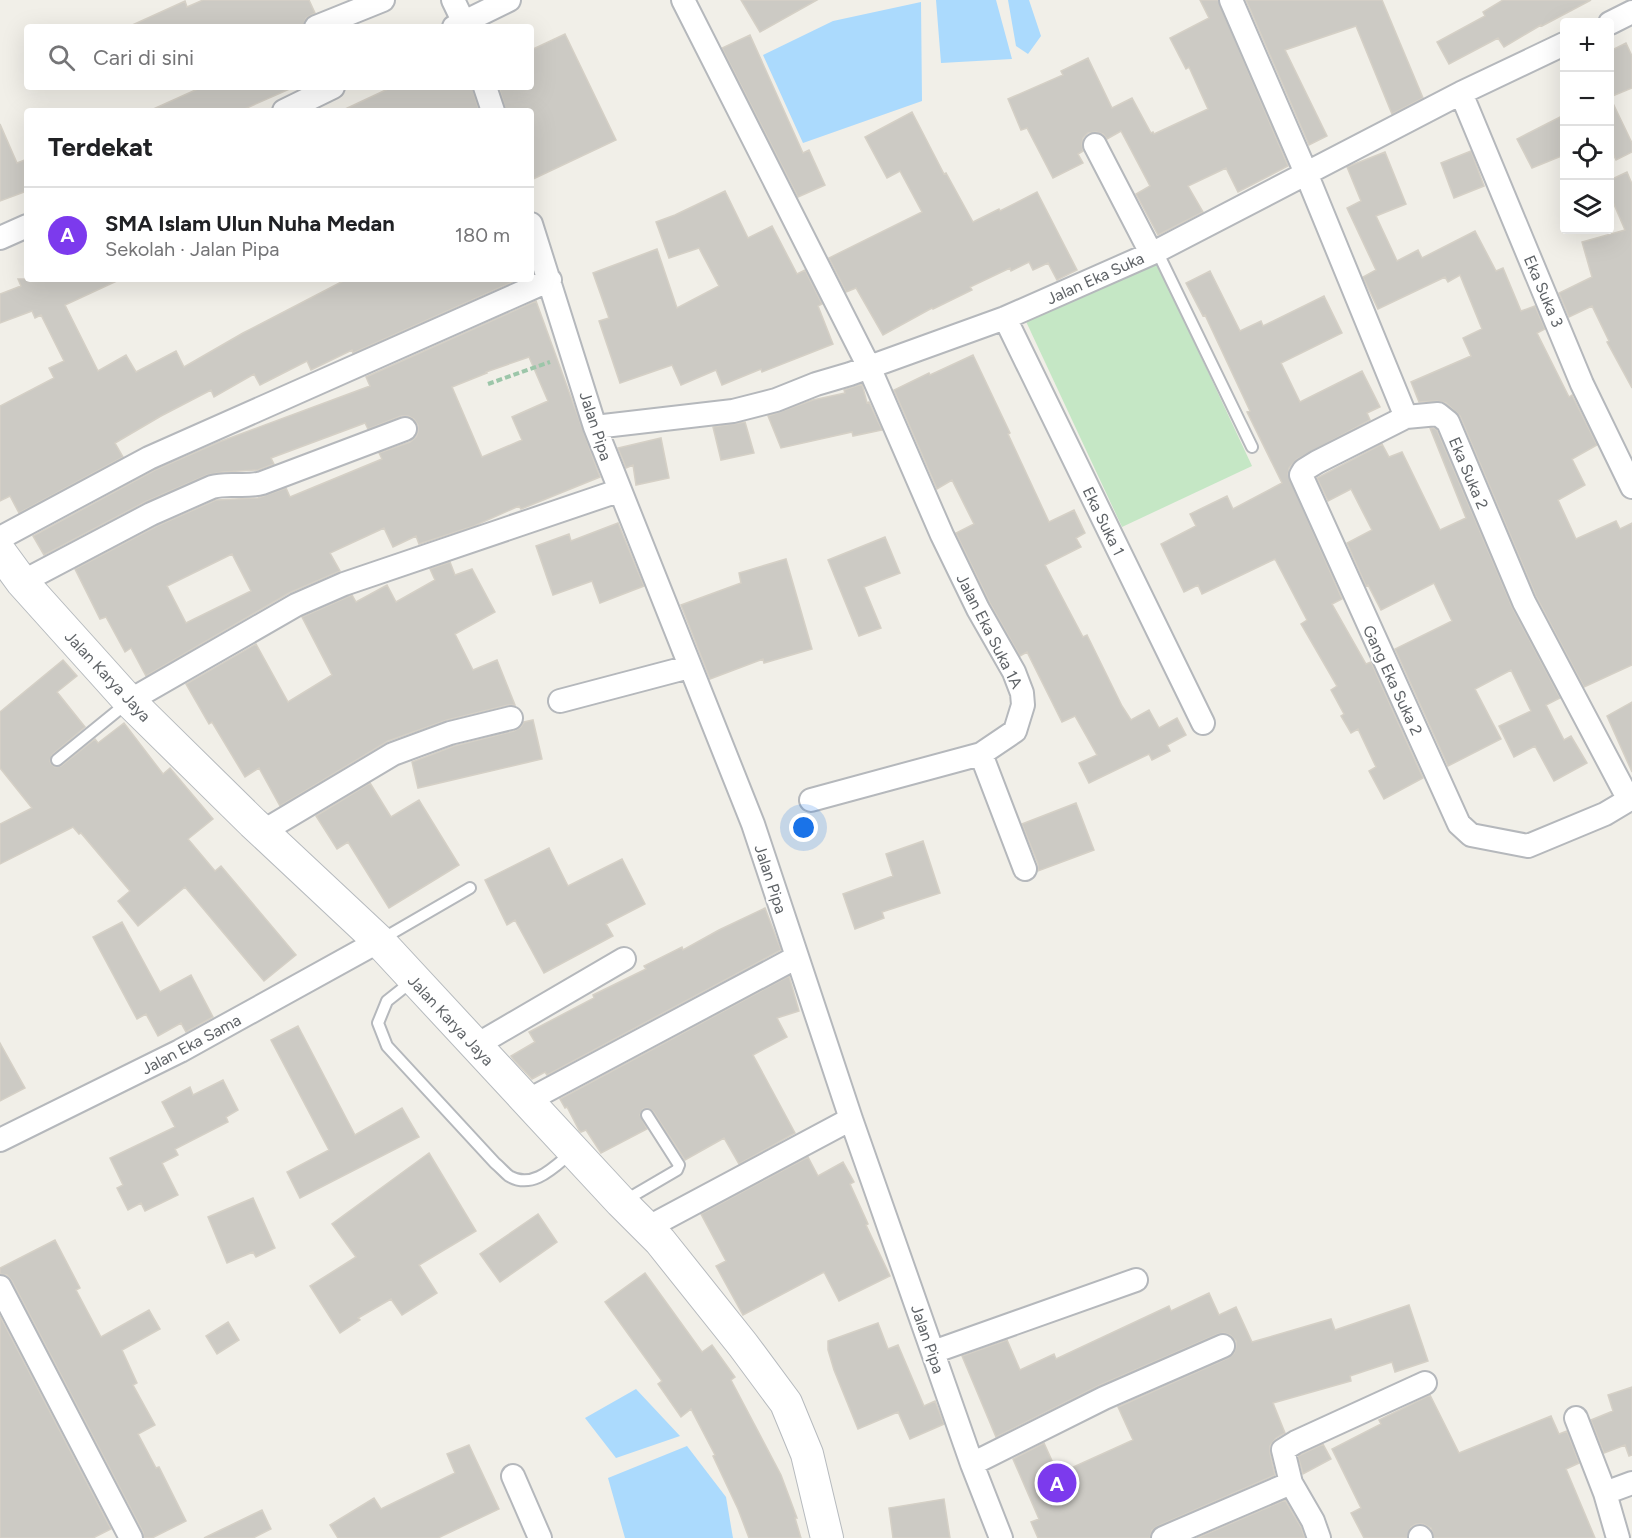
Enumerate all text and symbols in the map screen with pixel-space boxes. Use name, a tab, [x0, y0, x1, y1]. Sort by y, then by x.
map controls	[1560, 18, 1614, 234]
button: +	[1560, 18, 1614, 72]
search box	[24, 24, 534, 90]
icon: search	[45, 41, 78, 74]
text: Cari di sini	[93, 44, 194, 71]
button: −	[1560, 72, 1614, 126]
button: locate	[1560, 126, 1614, 180]
text: Terdekat	[48, 131, 153, 163]
button: layers	[1560, 180, 1614, 234]
text: SMA Islam Ulun Nuha Medan	[105, 210, 395, 237]
text: A	[60, 223, 75, 247]
text: 180 m	[455, 223, 510, 247]
text: Sekolah · Jalan Pipa	[105, 237, 279, 261]
street label: Jalan Eka Suka	[1044, 248, 1147, 308]
street label: Eka Suka 3	[1520, 252, 1567, 330]
street label: Jalan Pipa	[575, 389, 616, 463]
street label: Eka Suka 2	[1445, 434, 1492, 512]
street label: Eka Suka 1	[1079, 484, 1128, 559]
street label: Jalan Eka Suka 1A	[952, 571, 1027, 692]
street label: Gang Eka Suka 2	[1359, 622, 1426, 738]
street label: Jalan Karya Jaya	[61, 627, 155, 726]
your location	[789, 813, 818, 842]
street label: Jalan Pipa	[750, 842, 791, 916]
street label: Jalan Karya Jaya	[404, 971, 498, 1070]
street label: Jalan Eka Sama	[138, 1010, 244, 1079]
street label: Jalan Pipa	[907, 1302, 948, 1376]
pin: A	[1038, 1460, 1076, 1506]

